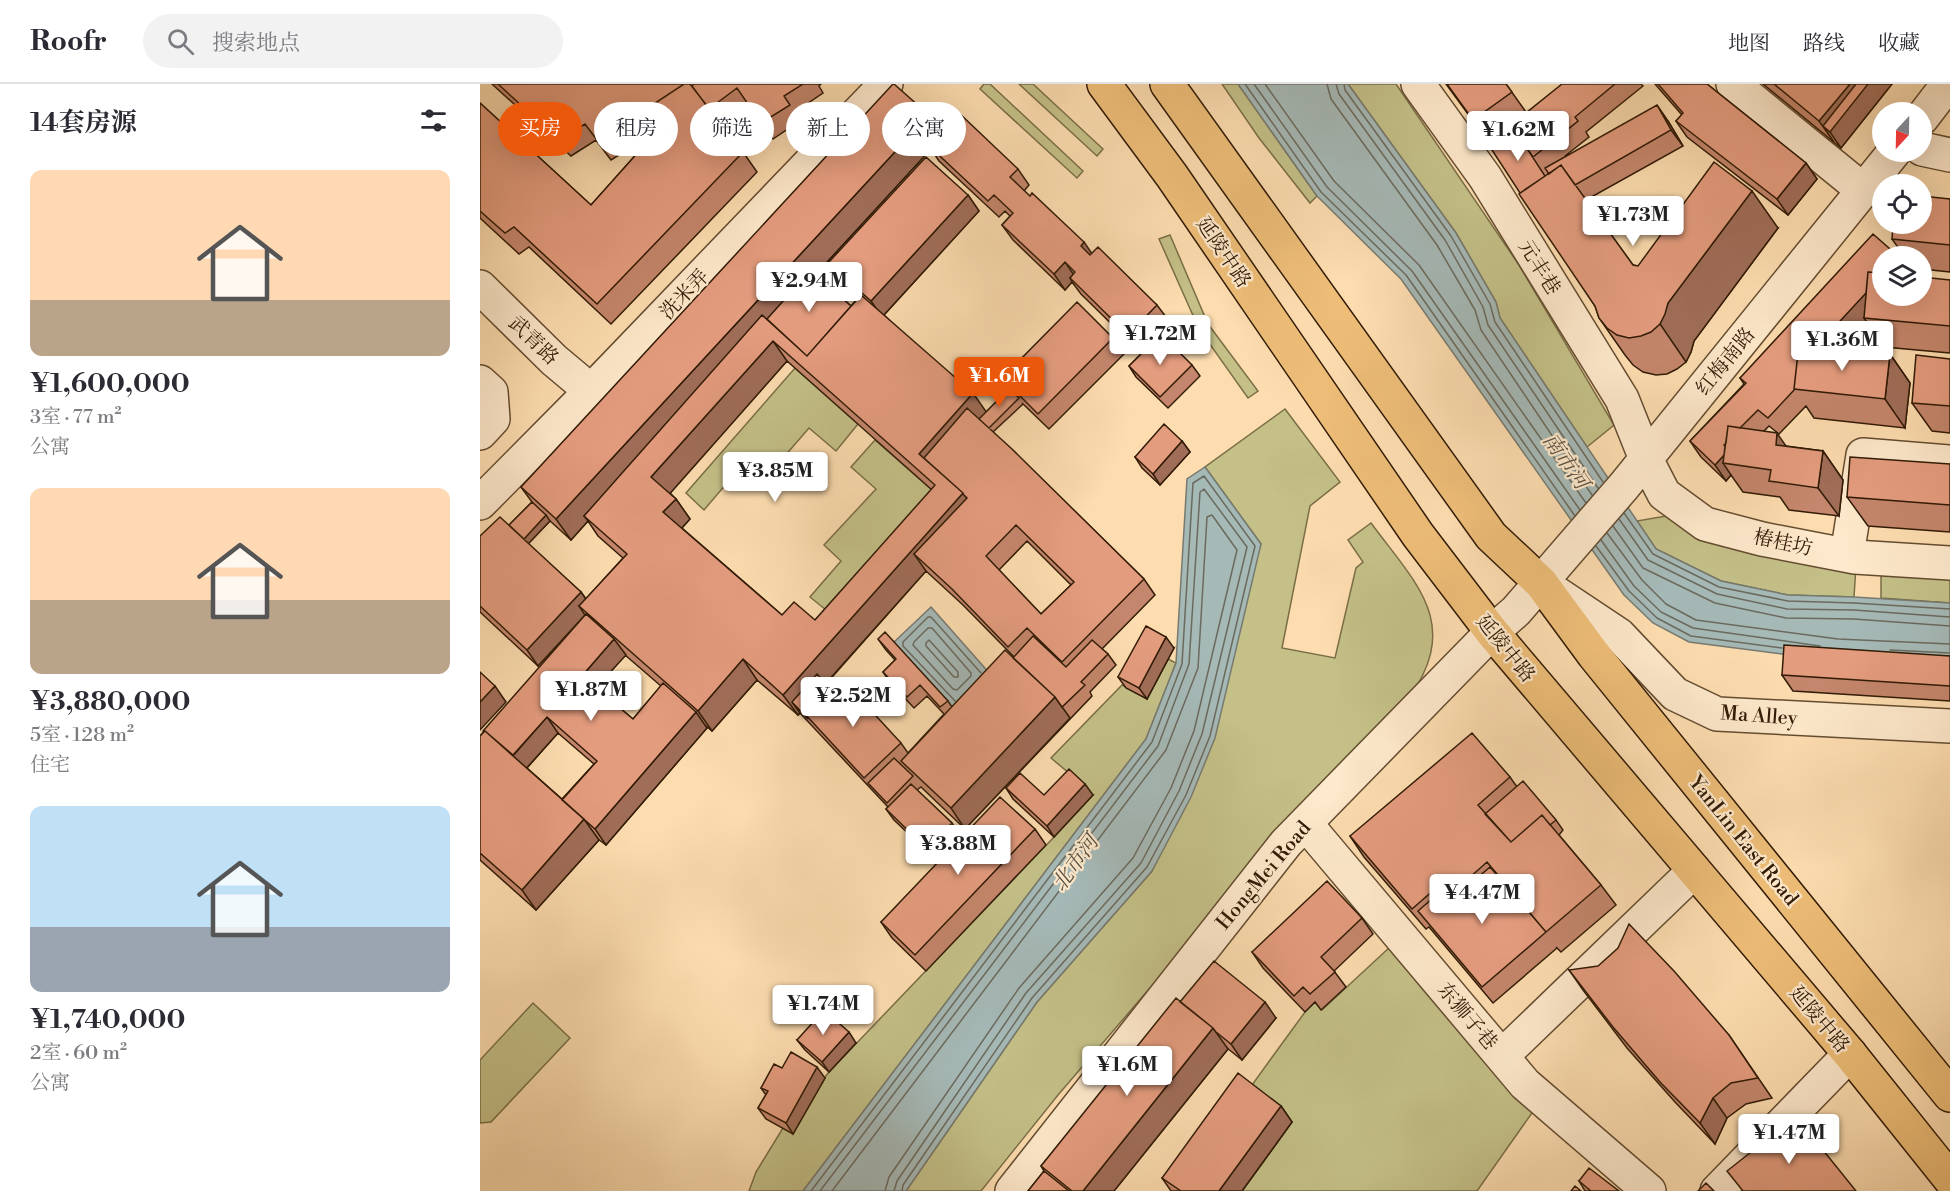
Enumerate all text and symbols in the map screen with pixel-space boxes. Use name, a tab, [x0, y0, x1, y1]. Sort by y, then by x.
search box	[143, 14, 563, 68]
text: Roofr	[30, 24, 107, 59]
icon: search	[164, 25, 197, 58]
text: 搜索地点	[212, 30, 300, 57]
text: 地图	[1728, 31, 1770, 57]
text: 路线	[1803, 31, 1845, 57]
text: 收藏	[1878, 31, 1920, 57]
chip: 买房	[498, 102, 582, 156]
chip: 租房	[594, 102, 678, 156]
chip: 筛选	[690, 102, 774, 156]
chip: 新上	[786, 102, 870, 156]
chip: 公寓	[882, 102, 966, 156]
north arrow	[1872, 102, 1932, 162]
map controls	[1872, 102, 1932, 306]
icon: filters	[417, 104, 450, 137]
text: 14套房源	[30, 107, 137, 139]
pin: ¥1.62M	[1469, 111, 1567, 162]
text: ¥1.62M	[1481, 118, 1555, 143]
button: locate	[1872, 174, 1932, 234]
pin: ¥1.73M	[1584, 196, 1682, 247]
text: ¥1.73M	[1597, 203, 1669, 228]
icon: home	[186, 209, 294, 317]
street label: 延陵中路	[1190, 213, 1255, 293]
street label: 元丰巷	[1512, 236, 1565, 300]
button: layers	[1872, 246, 1932, 306]
pin: ¥2.94M	[760, 262, 858, 313]
street label: 洗米弄	[655, 265, 715, 325]
text: ¥2.94M	[770, 269, 848, 294]
street label: 武青路	[503, 311, 563, 371]
pin: ¥1.72M	[1111, 315, 1209, 366]
pin: ¥1.36M	[1793, 321, 1891, 372]
text: ¥1.72M	[1123, 322, 1197, 347]
street label: 红梅南路	[1691, 323, 1761, 401]
text: ¥1.36M	[1805, 328, 1879, 353]
pin: ¥1.6M	[957, 357, 1041, 408]
text: ¥1.6M	[968, 364, 1030, 389]
text: ¥1,600,000	[30, 368, 190, 400]
text: 3室 · 77 m²	[30, 405, 121, 430]
water label: 南市河	[1536, 428, 1596, 498]
text: 公寓	[30, 435, 70, 460]
pin: ¥3.85M	[726, 452, 824, 503]
text: ¥3.85M	[737, 459, 813, 484]
street label: 椿桂坊	[1751, 525, 1815, 562]
icon: home	[186, 527, 294, 635]
street label: 延陵中路	[1470, 610, 1540, 688]
pin: ¥1.87M	[542, 671, 640, 722]
pin: ¥2.52M	[804, 677, 902, 728]
text: ¥1.87M	[554, 678, 628, 703]
text: ¥2.52M	[815, 684, 891, 709]
text: ¥3,880,000	[30, 686, 190, 718]
street label: Ma Alley	[1720, 701, 1799, 732]
text: 5室 · 128 m²	[30, 723, 134, 748]
text: 住宅	[30, 753, 70, 778]
street label: YanLin East Road	[1682, 770, 1803, 912]
street label: HongMei Road	[1211, 816, 1317, 935]
pin: ¥3.88M	[909, 825, 1007, 876]
water label: 北市河	[1047, 827, 1107, 897]
text: ¥3.88M	[920, 832, 996, 857]
icon: home	[186, 845, 294, 953]
pin: ¥4.47M	[1433, 874, 1531, 925]
text: ¥4.47M	[1443, 881, 1521, 906]
street label: 东狮子巷	[1432, 978, 1502, 1056]
street label: 延陵中路	[1784, 981, 1854, 1059]
pin: ¥1.74M	[774, 985, 872, 1036]
text: ¥1.74M	[786, 992, 860, 1017]
text: ¥1,740,000	[30, 1004, 185, 1036]
text: 2室 · 60 m²	[30, 1041, 127, 1066]
pin: ¥1.6M	[1085, 1046, 1169, 1097]
text: ¥1.6M	[1096, 1053, 1158, 1078]
text: 公寓	[30, 1071, 70, 1096]
pin: ¥1.47M	[1740, 1114, 1838, 1165]
text: ¥1.47M	[1752, 1121, 1826, 1146]

